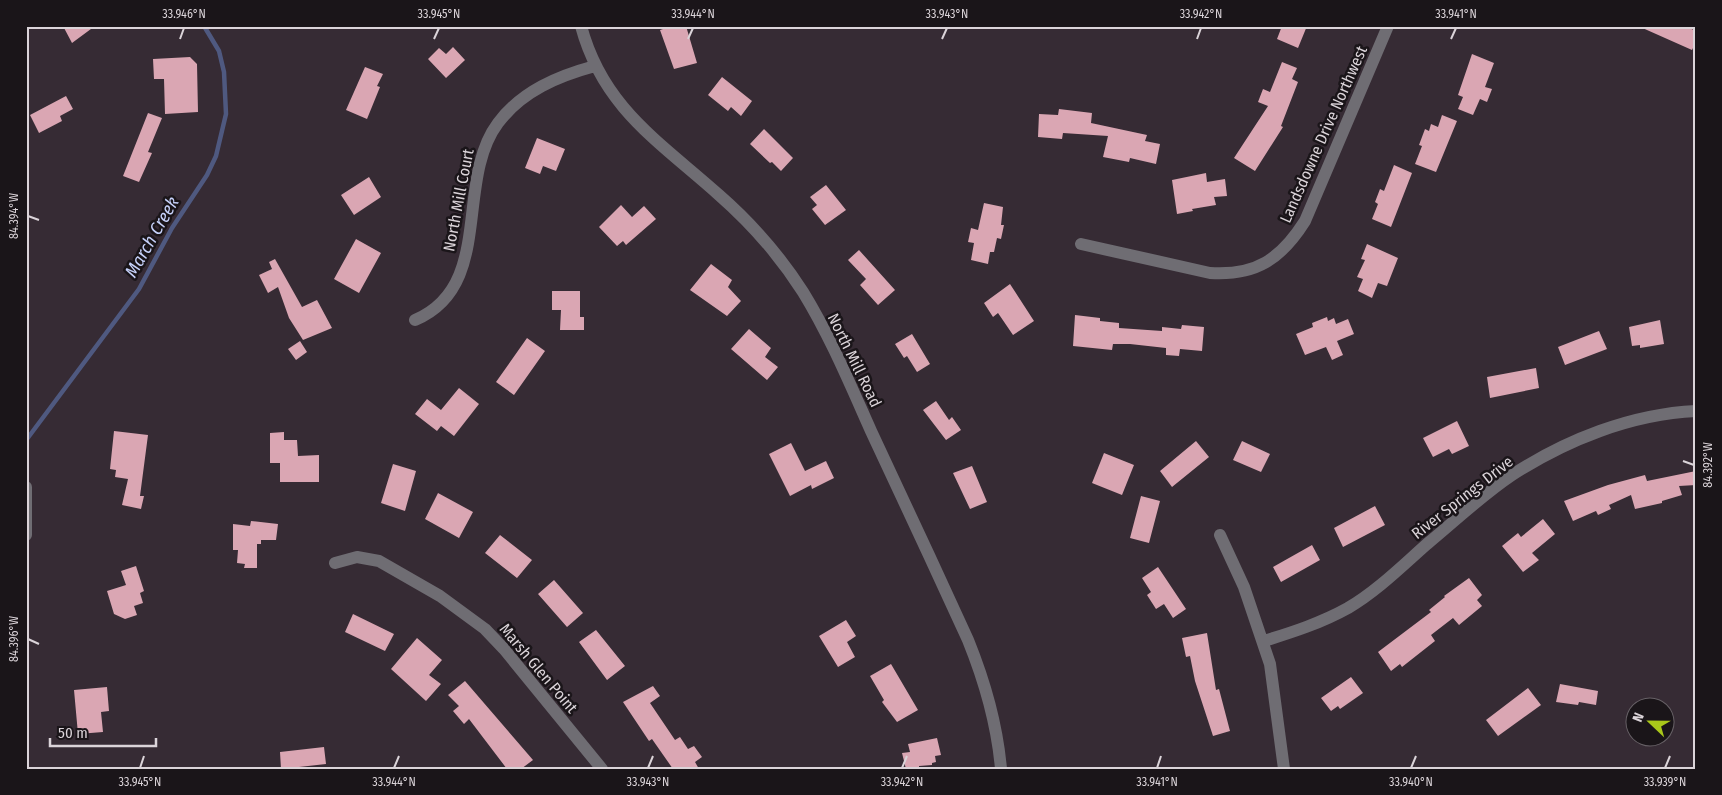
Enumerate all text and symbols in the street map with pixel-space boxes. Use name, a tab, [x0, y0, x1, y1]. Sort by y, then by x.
text: 33.946°N	[162, 7, 206, 21]
text: 33.945°N	[418, 7, 460, 21]
text: 33.944°N	[671, 7, 715, 21]
text: 33.943°N	[926, 7, 968, 21]
text: 33.942°N	[1180, 7, 1222, 21]
text: 33.941°N	[1435, 7, 1477, 21]
street label: Landsdowne Drive Northwest	[1276, 42, 1371, 226]
street label: North Mill Court	[439, 146, 478, 253]
text: 84.394°W	[7, 193, 21, 239]
water label: March Creek	[120, 193, 184, 281]
street label: North Mill Road	[824, 310, 885, 410]
text: 84.392°W	[1701, 442, 1715, 488]
street label: River Springs Drive	[1408, 452, 1517, 543]
text: 84.396°W	[7, 616, 21, 662]
street label: Marsh Glen Point	[496, 620, 582, 718]
north arrow	[1624, 698, 1674, 748]
text: N	[1629, 710, 1648, 724]
scale bar	[50, 715, 156, 747]
text: 50 m	[58, 724, 88, 742]
text: 33.945°N	[119, 775, 161, 789]
text: 33.944°N	[372, 775, 416, 789]
text: 33.943°N	[627, 775, 669, 789]
text: 33.942°N	[881, 775, 923, 789]
text: 33.941°N	[1136, 775, 1178, 789]
text: 33.940°N	[1389, 775, 1433, 789]
text: 33.939°N	[1644, 775, 1686, 789]

